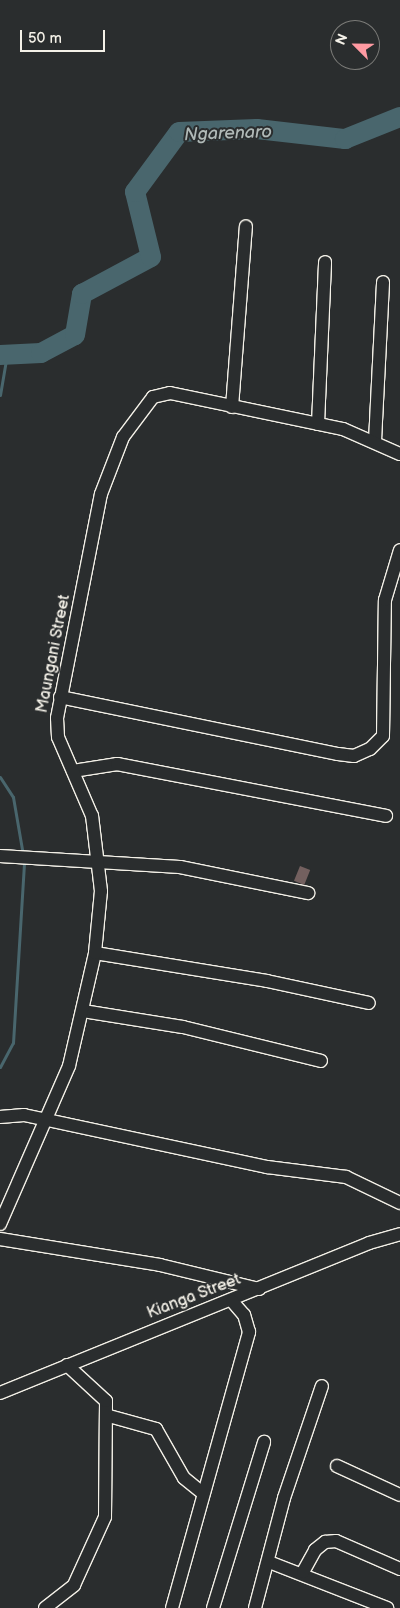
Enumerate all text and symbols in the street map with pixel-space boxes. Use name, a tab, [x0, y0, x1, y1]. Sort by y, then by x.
scale bar	[22, 20, 108, 52]
north arrow	[330, 20, 380, 70]
text: 50 m	[28, 29, 62, 48]
text: N	[332, 31, 352, 48]
water label: Ngarenaro	[184, 122, 272, 146]
street label: Maungani Street	[33, 593, 75, 715]
street label: Kianga Street	[144, 1270, 244, 1324]

